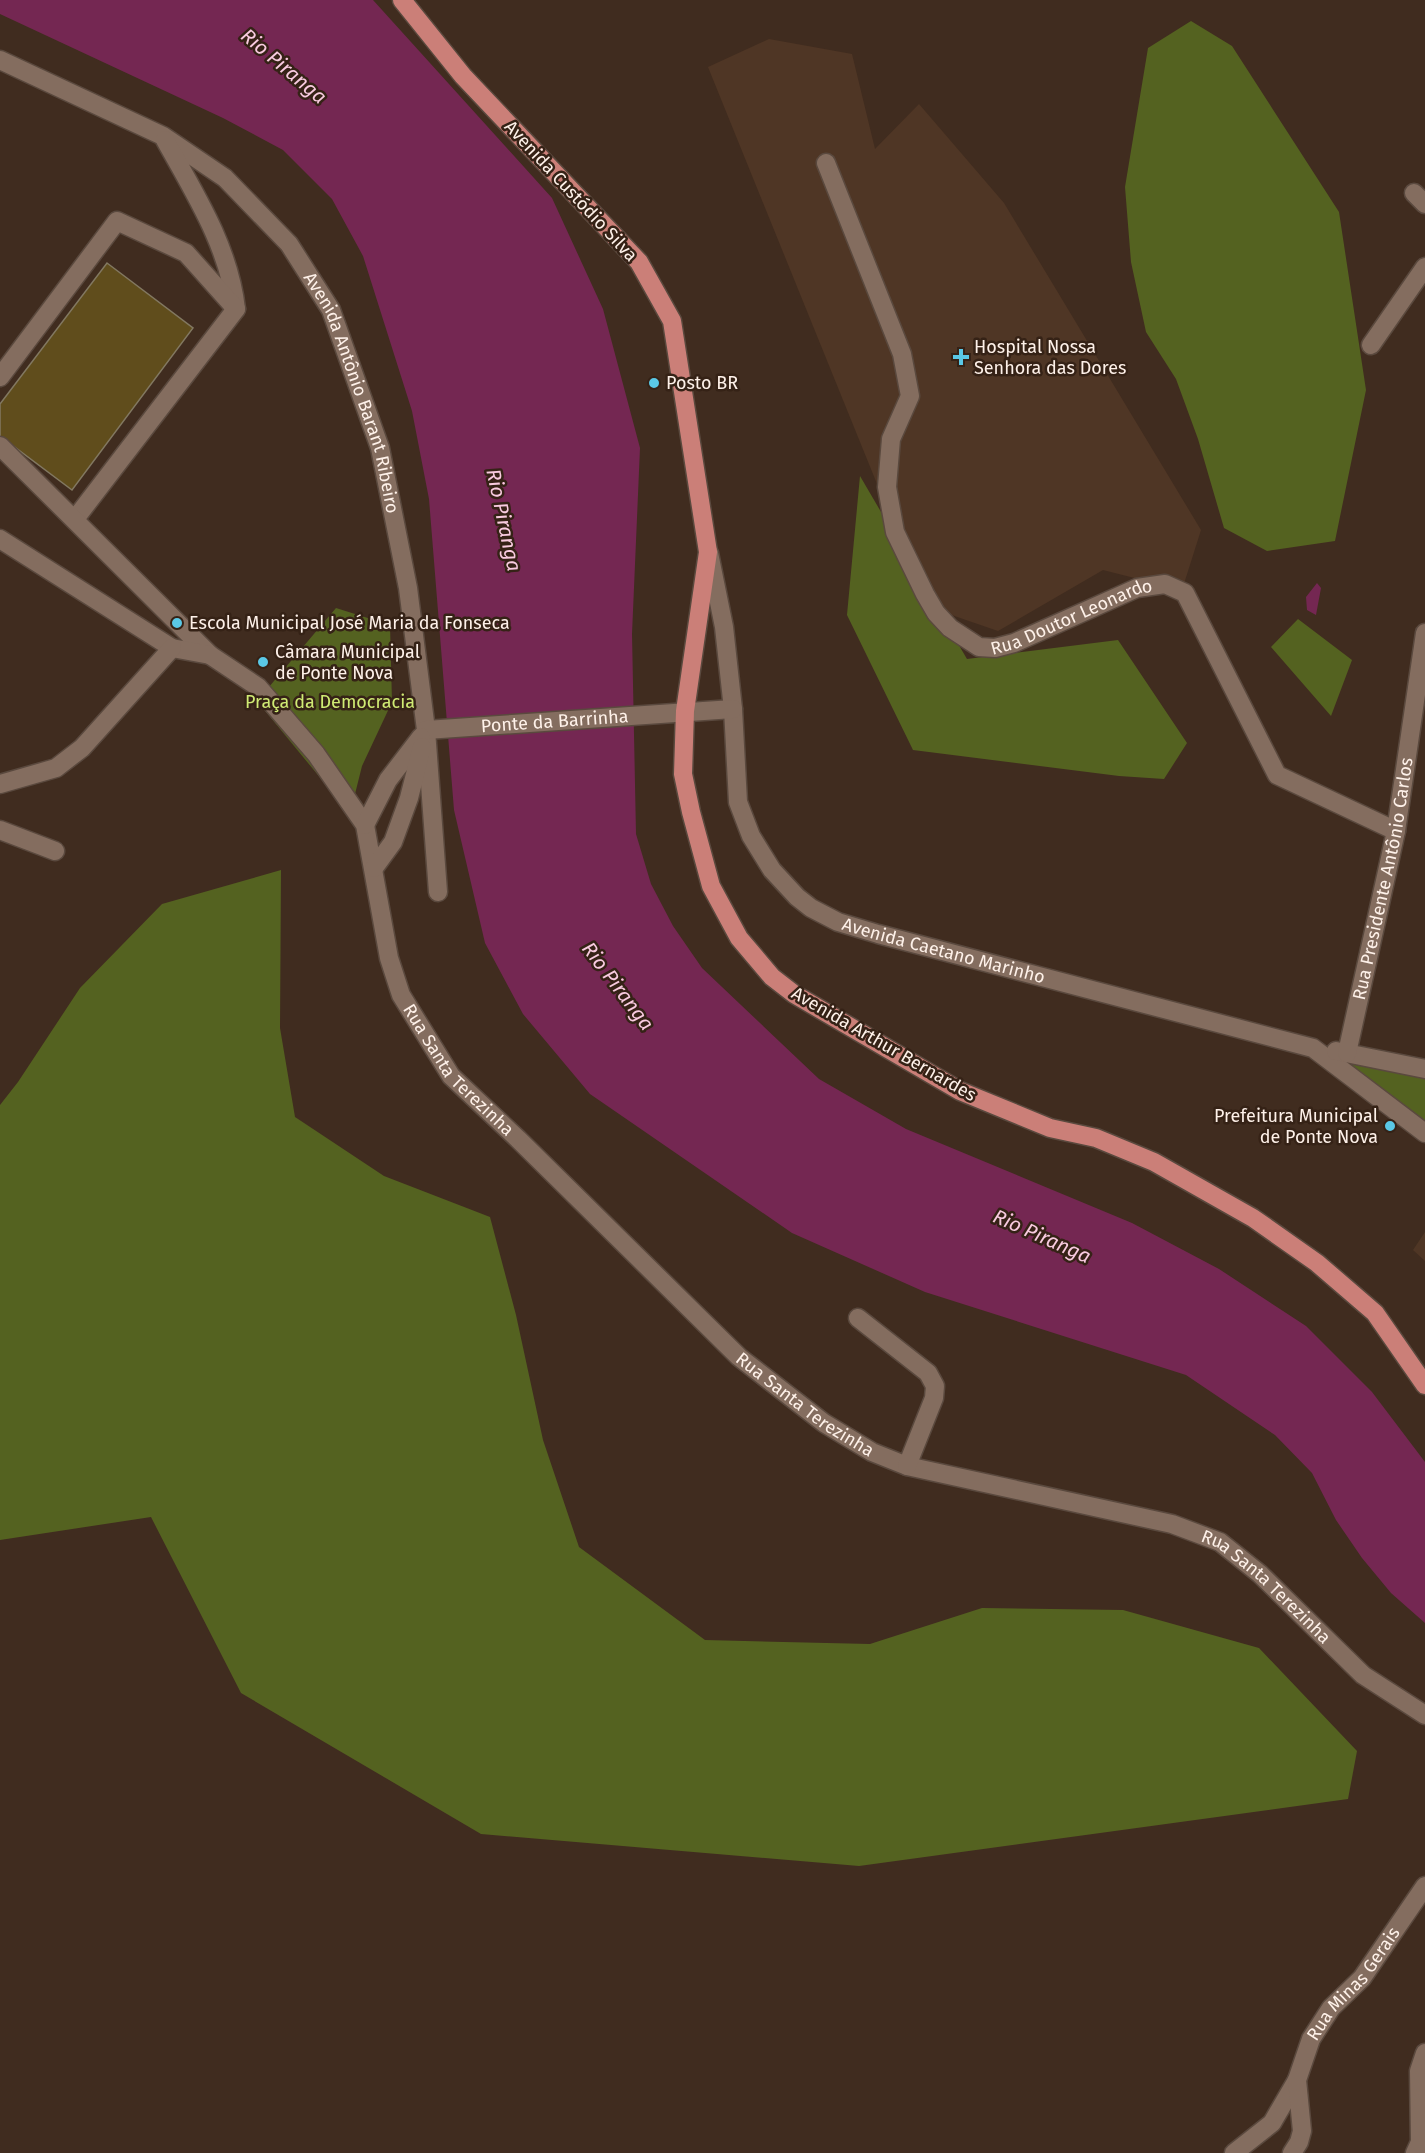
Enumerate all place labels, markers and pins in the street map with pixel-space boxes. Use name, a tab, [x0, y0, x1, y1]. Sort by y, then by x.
place label: Hospital Nossa Senhora das Dores	[974, 336, 1126, 379]
marker: Hospital Nossa Senhora das Dores	[952, 348, 970, 366]
place label: Posto BR	[666, 372, 738, 394]
marker: Posto BR	[647, 376, 661, 390]
place label: Escola Municipal José Maria da Fonseca	[189, 612, 510, 634]
marker: Escola Municipal José Maria da Fonseca	[170, 616, 184, 630]
place label: Câmara Municipal de Ponte Nova	[275, 641, 420, 684]
marker: Câmara Municipal de Ponte Nova	[256, 655, 270, 669]
place label: Prefeitura Municipal de Ponte Nova	[1214, 1105, 1378, 1148]
marker: Prefeitura Municipal de Ponte Nova	[1383, 1119, 1397, 1133]

